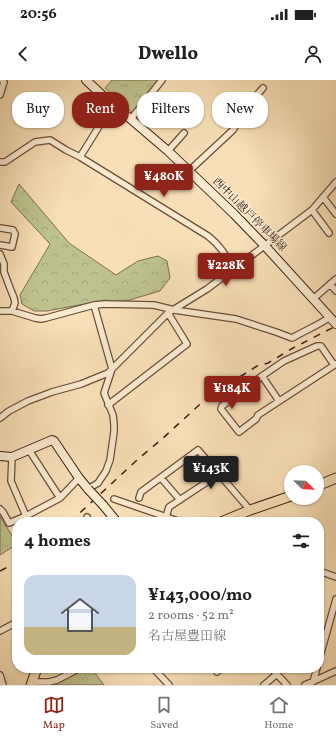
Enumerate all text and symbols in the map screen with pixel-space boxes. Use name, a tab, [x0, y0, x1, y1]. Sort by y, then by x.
text: 20:56	[20, 4, 57, 25]
text: Dwello	[138, 42, 198, 67]
icon: back	[12, 43, 34, 65]
icon: person	[302, 43, 324, 65]
chip: Buy	[12, 92, 64, 128]
chip: Rent	[72, 92, 129, 128]
chip: Filters	[137, 92, 204, 128]
chip: New	[212, 92, 268, 128]
pin: ¥480K	[136, 164, 192, 198]
text: ¥480K	[144, 168, 184, 186]
street label: 西中山越戸停車場線	[209, 175, 289, 255]
pin: ¥228K	[198, 253, 254, 287]
text: ¥228K	[207, 257, 245, 275]
pin: ¥184K	[204, 376, 260, 410]
text: ¥184K	[213, 380, 251, 398]
pin: ¥143K	[183, 456, 239, 490]
text: ¥143K	[193, 460, 229, 478]
north arrow	[284, 465, 324, 505]
map controls	[284, 465, 324, 505]
text: 4 homes	[24, 530, 91, 553]
icon: filters	[290, 530, 312, 552]
text: ¥143,000/mo	[148, 584, 252, 607]
icon: home	[56, 591, 104, 639]
text: 2 rooms · 52 m²	[148, 607, 234, 625]
text: 名古屋豊田線	[148, 628, 226, 646]
tab: Map	[43, 694, 65, 733]
tab: Saved	[150, 694, 179, 733]
tab: Home	[264, 694, 293, 733]

